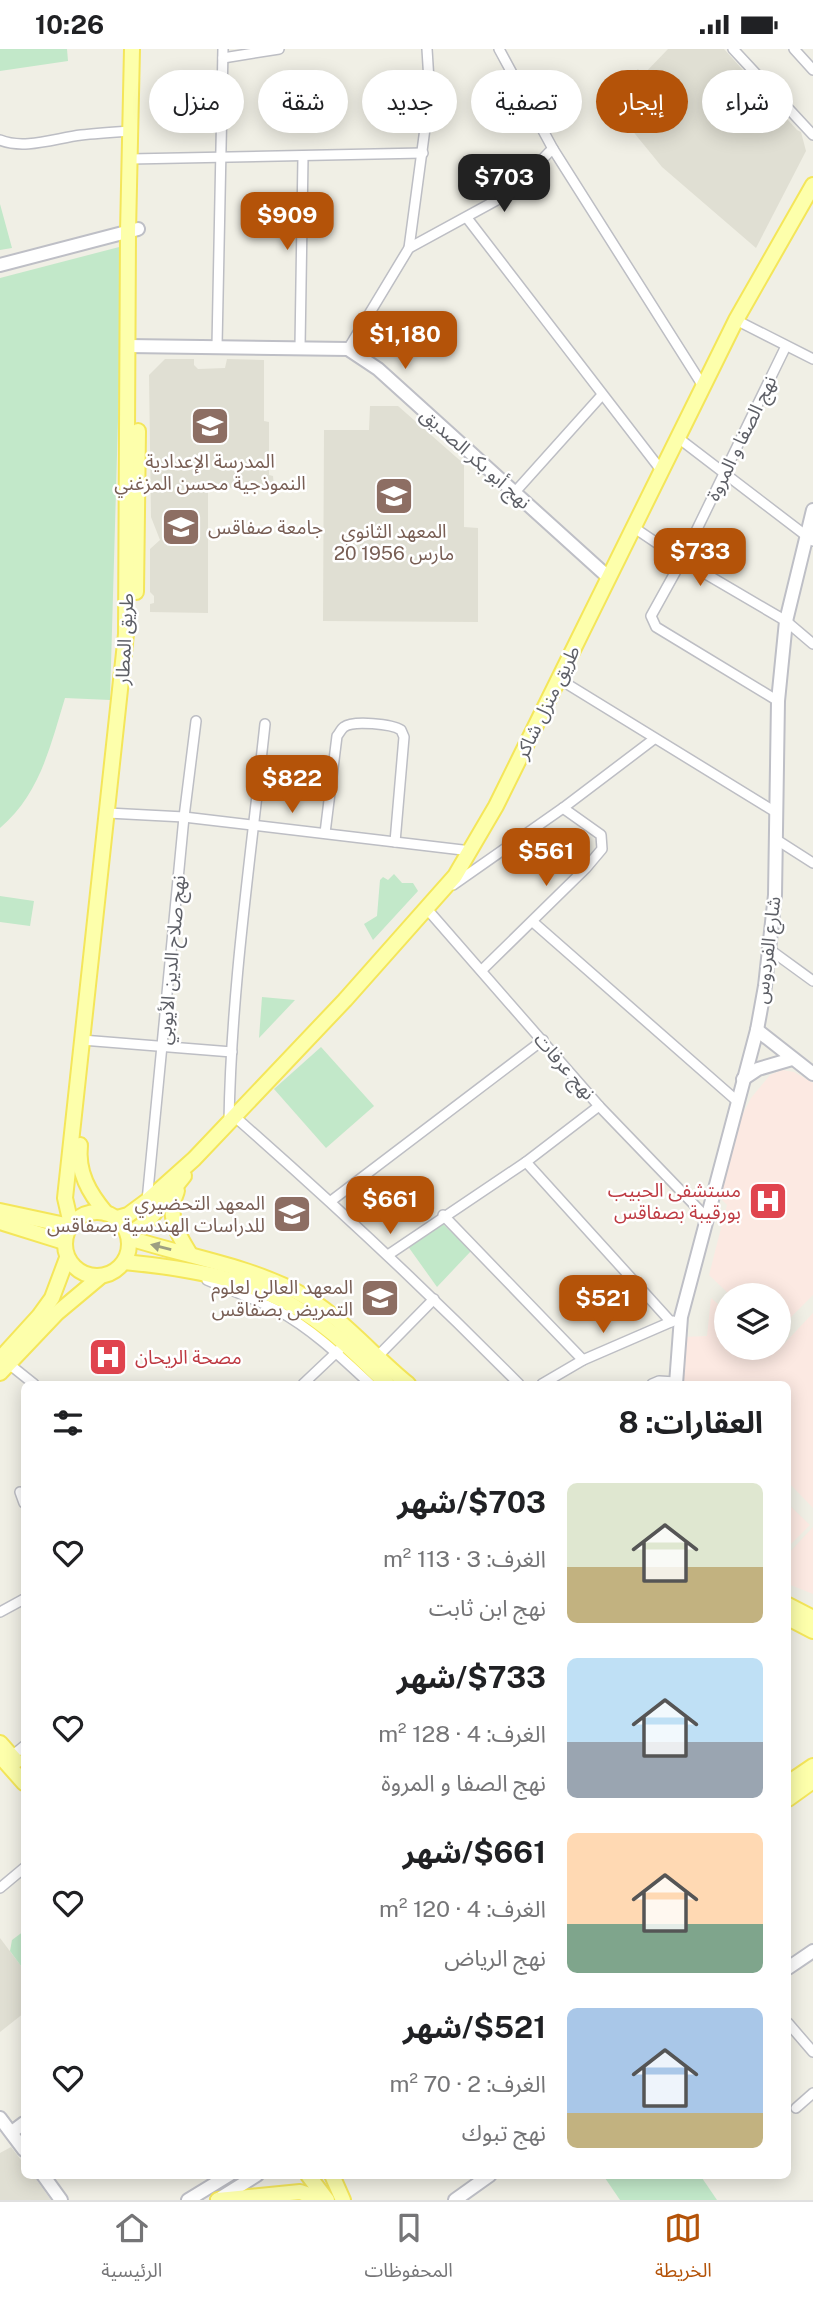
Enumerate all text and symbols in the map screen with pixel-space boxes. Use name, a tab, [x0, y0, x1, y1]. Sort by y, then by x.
text: 10:26	[35, 9, 104, 40]
chip: منزل	[149, 70, 244, 133]
chip: شقة	[258, 70, 348, 133]
chip: جديد	[362, 70, 457, 133]
chip: تصفية	[471, 70, 582, 133]
chip: إيجار	[596, 70, 688, 133]
chip: شراء	[702, 70, 793, 133]
pin: $703	[463, 155, 545, 214]
text: $703	[474, 163, 534, 190]
pin: $909	[246, 193, 328, 252]
text: $909	[257, 201, 317, 228]
pin: $1,180	[348, 311, 462, 371]
text: $1,180	[369, 320, 441, 347]
street label: نهج الصفا و المروة	[701, 372, 784, 506]
street label: نهج أبو بكر الصديق	[414, 403, 536, 516]
school or university icon: المدرسة الإعدادية النموذجية محسن المزغني	[189, 405, 231, 447]
place label: المدرسة الإعدادية النموذجية محسن المزغني	[114, 450, 306, 498]
school or university icon: المعهد الثانوي 20 مارس 1956	[373, 475, 415, 517]
school or university icon: جامعة صفاقس	[160, 506, 202, 548]
place label: جامعة صفاقس	[208, 516, 323, 539]
place label: المعهد الثانوي 20 مارس 1956	[334, 520, 454, 565]
pin: $733	[659, 529, 741, 588]
text: $733	[670, 537, 730, 564]
street label: طريق المطار	[111, 592, 138, 687]
street label: طريق منزل شاكر	[510, 642, 585, 763]
pin: $822	[251, 755, 333, 815]
text: $822	[262, 764, 322, 791]
pin: $561	[505, 829, 587, 888]
text: $561	[518, 837, 574, 864]
street label: نهج صلاح الدين الأيوبي	[153, 874, 194, 1046]
street label: شارع الفردوس	[750, 895, 787, 1005]
street label: نهج عرفات	[527, 1028, 600, 1106]
pin: $661	[349, 1177, 431, 1236]
place label: مستشفى الحبيب بورقيبة بصفاقس	[608, 1179, 741, 1224]
hospital icon: مستشفى الحبيب بورقيبة بصفاقس	[747, 1180, 789, 1222]
text: $661	[362, 1185, 418, 1212]
place label: المعهد التحضيري للدراسات الهندسية بصفاقس	[47, 1192, 265, 1237]
school or university icon: المعهد التحضيري للدراسات الهندسية بصفاقس	[271, 1193, 313, 1235]
one-way arrow	[149, 1241, 171, 1252]
pin: $521	[562, 1275, 644, 1335]
place label: المعهد العالي لعلوم التمريض بصفاقس	[211, 1276, 353, 1321]
school or university icon: المعهد العالي لعلوم التمريض بصفاقس	[359, 1277, 401, 1319]
map controls	[714, 1283, 791, 1360]
button: layers	[714, 1283, 791, 1360]
text: $521	[575, 1284, 631, 1311]
hospital icon: مصحة الريحان	[87, 1336, 129, 1378]
place label: مصحة الريحان	[135, 1346, 242, 1369]
icon: filters	[49, 1404, 87, 1442]
text: العقارات: 8	[619, 1404, 763, 1440]
text: $703/شهر	[397, 1484, 546, 1520]
icon: home	[623, 1511, 707, 1595]
icon: heart	[49, 1534, 87, 1572]
text: الغرف: 3 · 113 m²	[383, 1545, 546, 1572]
text: نهج ابن ثابت	[429, 1594, 546, 1621]
text: $733/شهر	[397, 1659, 546, 1695]
icon: home	[623, 1686, 707, 1770]
icon: heart	[49, 1709, 87, 1747]
text: الغرف: 4 · 128 m²	[378, 1720, 546, 1747]
text: نهج الصفا و المروة	[381, 1769, 546, 1796]
text: $661/شهر	[403, 1834, 546, 1870]
icon: home	[623, 1861, 707, 1945]
icon: heart	[49, 1884, 87, 1922]
text: الغرف: 4 · 120 m²	[379, 1895, 546, 1922]
text: نهج الرياض	[444, 1944, 546, 1971]
text: $521/شهر	[403, 2009, 546, 2045]
icon: home	[623, 2036, 707, 2120]
icon: heart	[49, 2059, 87, 2097]
text: الغرف: 2 · 70 m²	[390, 2070, 546, 2097]
text: نهج تبوك	[462, 2119, 546, 2146]
tab: الرئيسية	[101, 2209, 162, 2291]
tab: المحفوظات	[365, 2209, 453, 2291]
tab: الخريطة	[655, 2209, 712, 2291]

